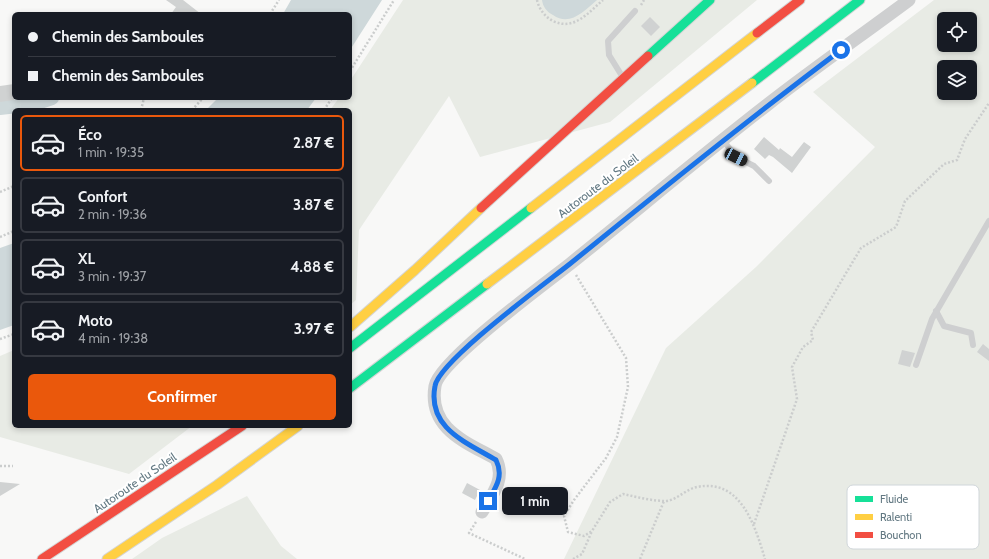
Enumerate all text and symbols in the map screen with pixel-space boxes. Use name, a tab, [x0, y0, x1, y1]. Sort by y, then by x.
map controls	[937, 12, 977, 100]
button: locate	[937, 12, 977, 52]
text: Chemin des Samboules	[52, 28, 204, 46]
route start	[832, 41, 850, 59]
button: layers	[937, 60, 977, 100]
text: Chemin des Samboules	[52, 67, 204, 85]
icon: car	[30, 125, 66, 161]
text: Éco	[78, 126, 102, 144]
text: 2.87 €	[293, 134, 334, 152]
text: 1 min · 19:35	[78, 144, 144, 160]
car	[723, 146, 749, 168]
street label: Autoroute du Soleil	[554, 150, 641, 221]
icon: car	[30, 187, 66, 223]
text: Confort	[78, 188, 127, 206]
text: 3.87 €	[293, 196, 334, 214]
text: 2 min · 19:36	[78, 206, 147, 222]
icon: car	[30, 249, 66, 285]
text: XL	[78, 250, 95, 268]
text: 4.88 €	[290, 258, 334, 276]
text: 3 min · 19:37	[78, 268, 146, 284]
icon: car	[30, 311, 66, 347]
text: Moto	[78, 312, 112, 330]
text: 3.97 €	[294, 320, 334, 338]
text: 4 min · 19:38	[78, 330, 148, 346]
button: Confirmer	[28, 374, 336, 420]
street label: Autoroute du Soleil	[90, 449, 179, 516]
legend	[847, 485, 979, 549]
callout: 1 min	[502, 487, 568, 515]
route end	[479, 492, 497, 510]
text: Fluide	[880, 492, 909, 506]
text: 1 min	[520, 493, 550, 509]
text: Ralenti	[880, 510, 912, 524]
text: Bouchon	[880, 528, 922, 542]

